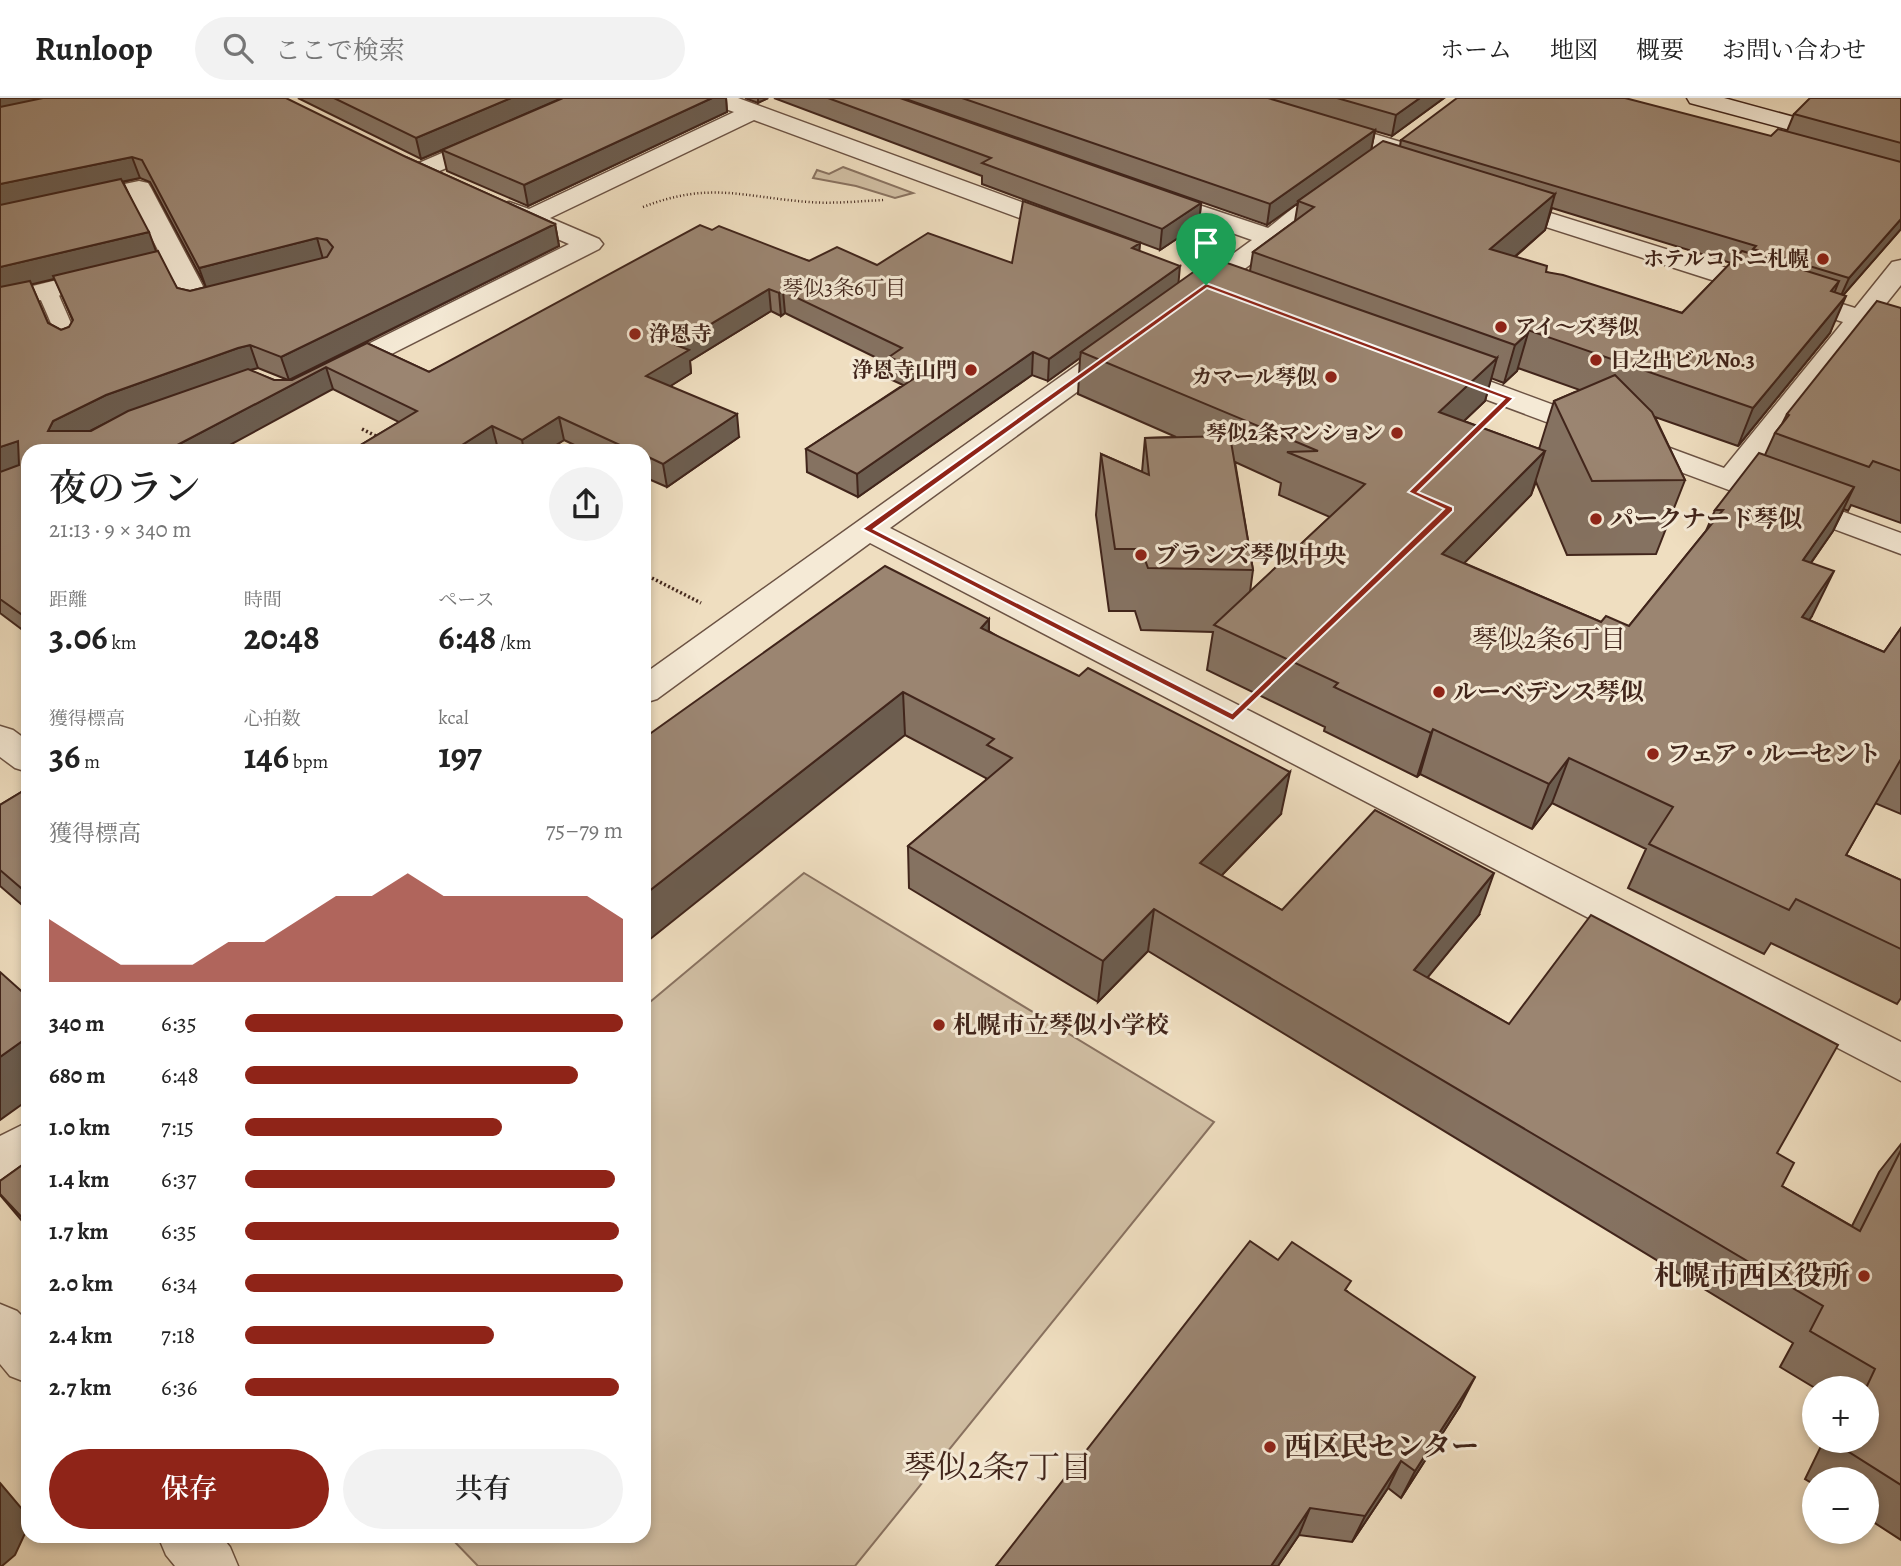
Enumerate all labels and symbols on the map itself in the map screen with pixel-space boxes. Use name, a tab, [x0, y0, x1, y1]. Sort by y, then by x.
pin	[1176, 213, 1236, 285]
place label: ホテルコトニ札幌	[1643, 245, 1809, 273]
marker: ホテルコトニ札幌	[1815, 251, 1831, 267]
district label: 琴似3条6丁目	[782, 274, 906, 302]
place label: アイ～ズ琴似	[1515, 313, 1639, 341]
marker: アイ～ズ琴似	[1493, 319, 1509, 335]
place label: 浄恩寺	[649, 320, 712, 348]
marker: 浄恩寺	[627, 326, 643, 342]
place label: 日之出ビルNo.3	[1610, 346, 1755, 374]
marker: 日之出ビルNo.3	[1588, 352, 1604, 368]
place label: 浄恩寺山門	[852, 356, 957, 384]
marker: 浄恩寺山門	[963, 362, 979, 378]
place label: カマール琴似	[1191, 363, 1317, 391]
marker: カマール琴似	[1323, 369, 1339, 385]
place label: 琴似2条マンション	[1206, 419, 1383, 447]
marker: 琴似2条マンション	[1389, 425, 1405, 441]
place label: パークナード琴似	[1610, 503, 1802, 535]
marker: パークナード琴似	[1588, 511, 1604, 527]
place label: ブランズ琴似中央	[1155, 539, 1346, 571]
marker: ブランズ琴似中央	[1133, 547, 1149, 563]
district label: 琴似2条6丁目	[1472, 622, 1626, 657]
place label: ルーベデンス琴似	[1453, 676, 1644, 708]
marker: ルーベデンス琴似	[1431, 684, 1447, 700]
place label: フェア・ルーセント	[1667, 738, 1881, 770]
marker: フェア・ルーセント	[1645, 746, 1661, 762]
place label: 札幌市立琴似小学校	[953, 1009, 1169, 1041]
marker: 札幌市立琴似小学校	[931, 1017, 947, 1033]
place label: 札幌市西区役所	[1654, 1257, 1850, 1295]
marker: 札幌市西区役所	[1856, 1268, 1872, 1284]
place label: 西区民センター	[1284, 1428, 1479, 1466]
marker: 西区民センター	[1262, 1439, 1278, 1455]
district label: 琴似2条7丁目	[904, 1445, 1092, 1489]

